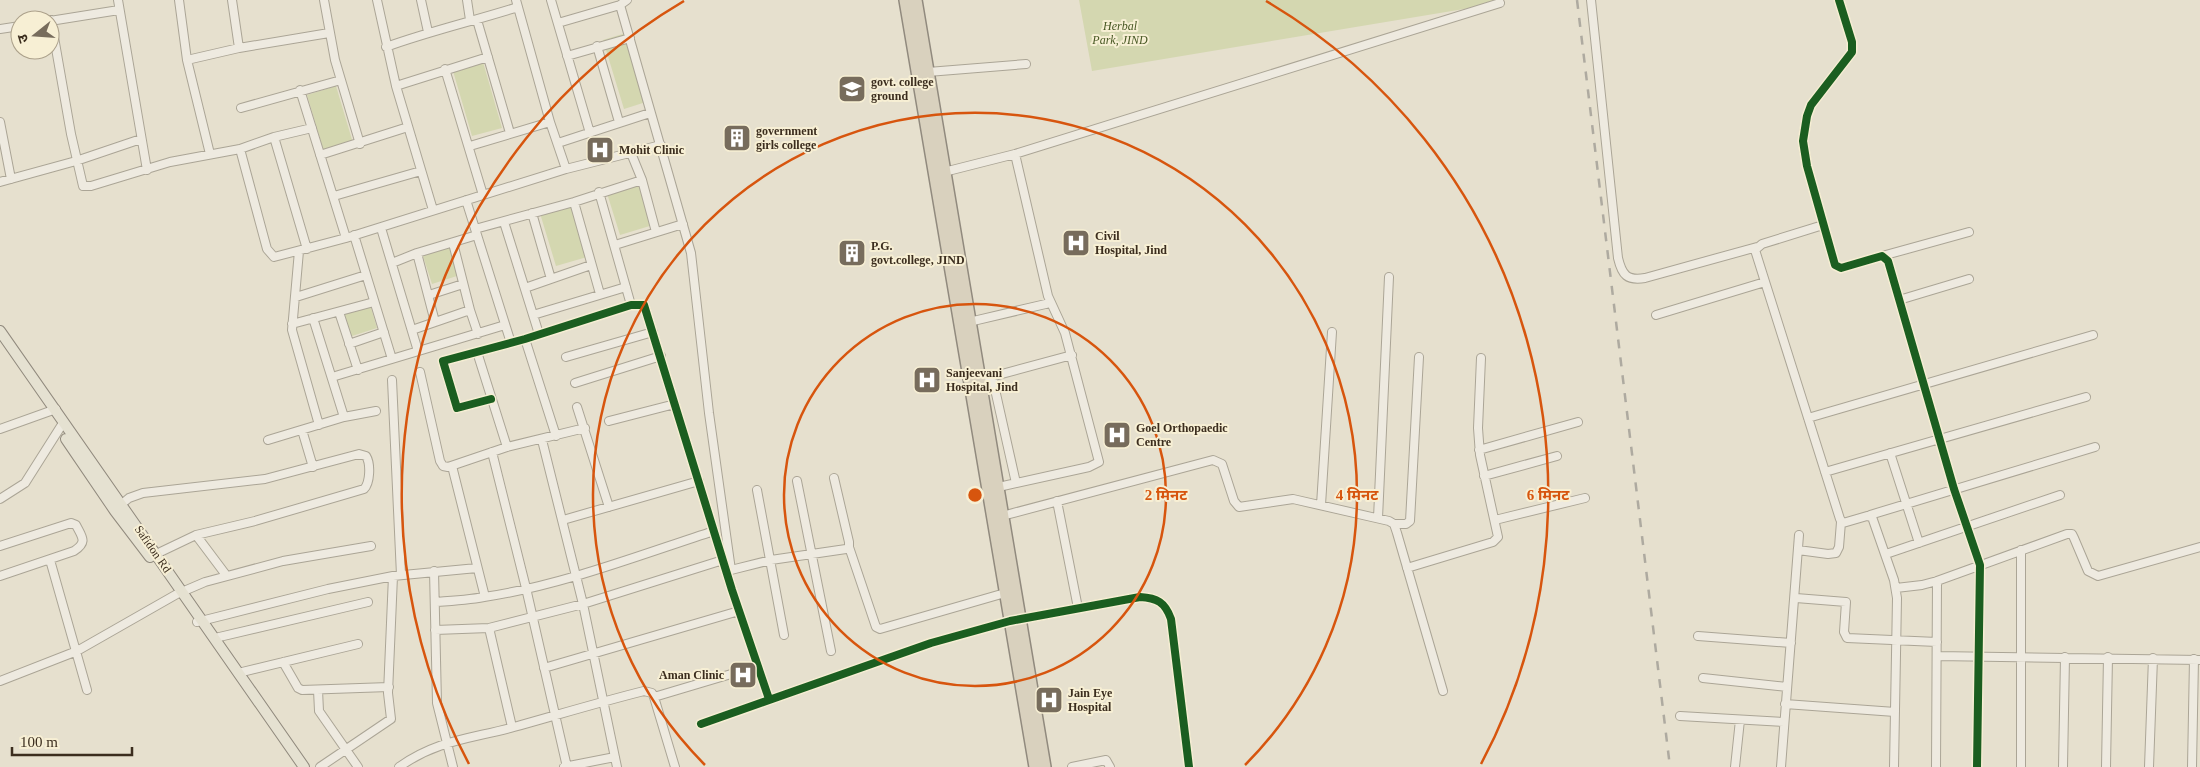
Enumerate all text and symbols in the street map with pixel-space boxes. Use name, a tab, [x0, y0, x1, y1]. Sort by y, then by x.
north arrow	[10, 10, 60, 60]
park label: Herbal Park, JIND	[1091, 19, 1148, 47]
text: उ	[14, 32, 31, 45]
school or university icon: govt. college ground	[837, 74, 867, 104]
place label: govt. college ground	[871, 75, 934, 103]
building icon: government girls college	[722, 123, 752, 153]
place label: government girls college	[756, 124, 817, 152]
hospital icon: Mohit Clinic	[585, 135, 615, 165]
place label: Mohit Clinic	[619, 143, 685, 157]
hospital icon: Civil Hospital, Jind	[1061, 228, 1091, 258]
place label: Civil Hospital, Jind	[1095, 229, 1167, 257]
building icon: P.G. govt.college, JIND	[837, 238, 867, 268]
place label: P.G. govt.college, JIND	[871, 239, 965, 267]
hospital icon: Sanjeevani Hospital, Jind	[912, 365, 942, 395]
place label: Sanjeevani Hospital, Jind	[946, 366, 1018, 394]
hospital icon: Goel Orthopaedic Centre	[1102, 420, 1132, 450]
place label: Goel Orthopaedic Centre	[1136, 421, 1228, 449]
centre of rings	[966, 486, 984, 504]
text: 2 मिनट	[1145, 487, 1188, 503]
text: 4 मिनट	[1336, 487, 1379, 503]
text: 6 मिनट	[1527, 487, 1570, 503]
street label: Safidon Rd	[132, 523, 174, 575]
hospital icon: Aman Clinic	[728, 660, 758, 690]
place label: Aman Clinic	[659, 668, 725, 682]
hospital icon: Jain Eye Hospital	[1034, 685, 1064, 715]
place label: Jain Eye Hospital	[1068, 686, 1113, 714]
scale bar	[12, 724, 132, 756]
text: 100 m	[20, 734, 58, 750]

